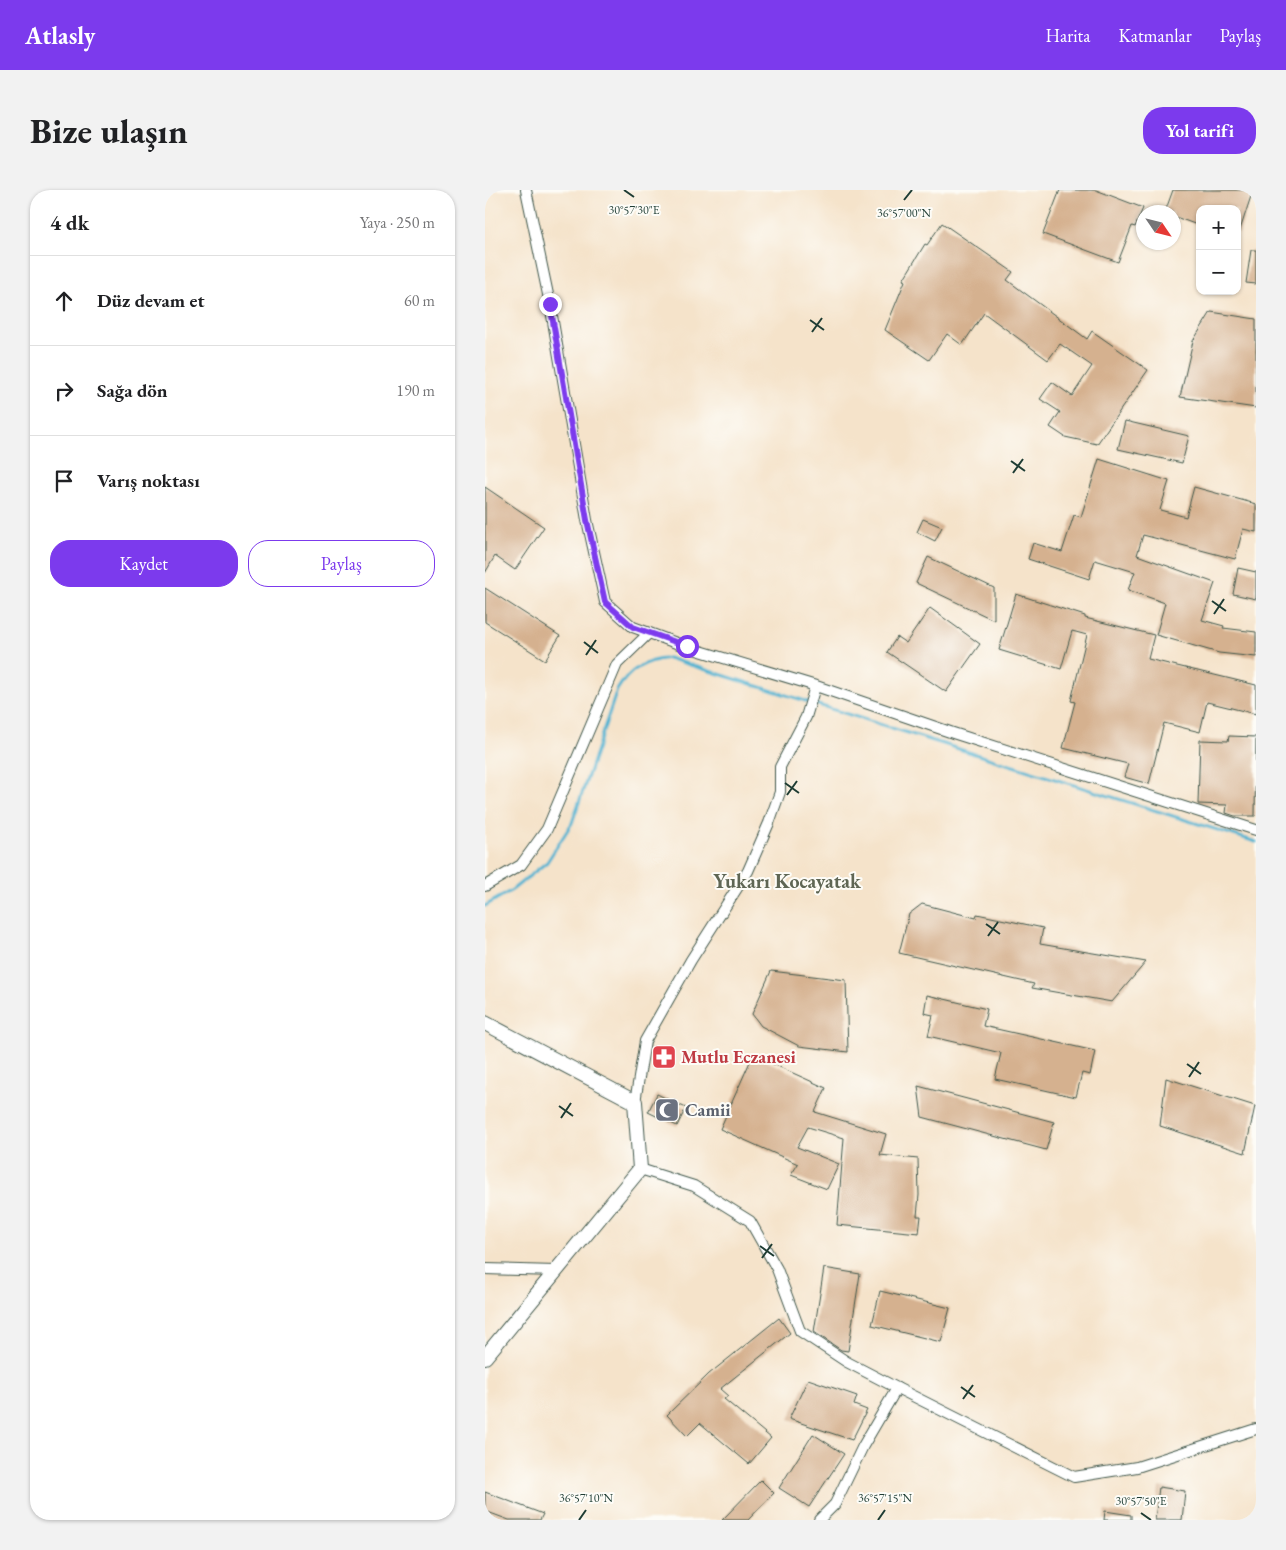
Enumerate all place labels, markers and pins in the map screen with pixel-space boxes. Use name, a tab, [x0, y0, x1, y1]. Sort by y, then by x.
pharmacy icon: Mutlu Eczanesi	[651, 1044, 677, 1070]
place label: Mutlu Eczanesi	[681, 1045, 796, 1068]
mosque icon: Camii	[654, 1097, 680, 1123]
place label: Camii	[685, 1098, 731, 1121]

